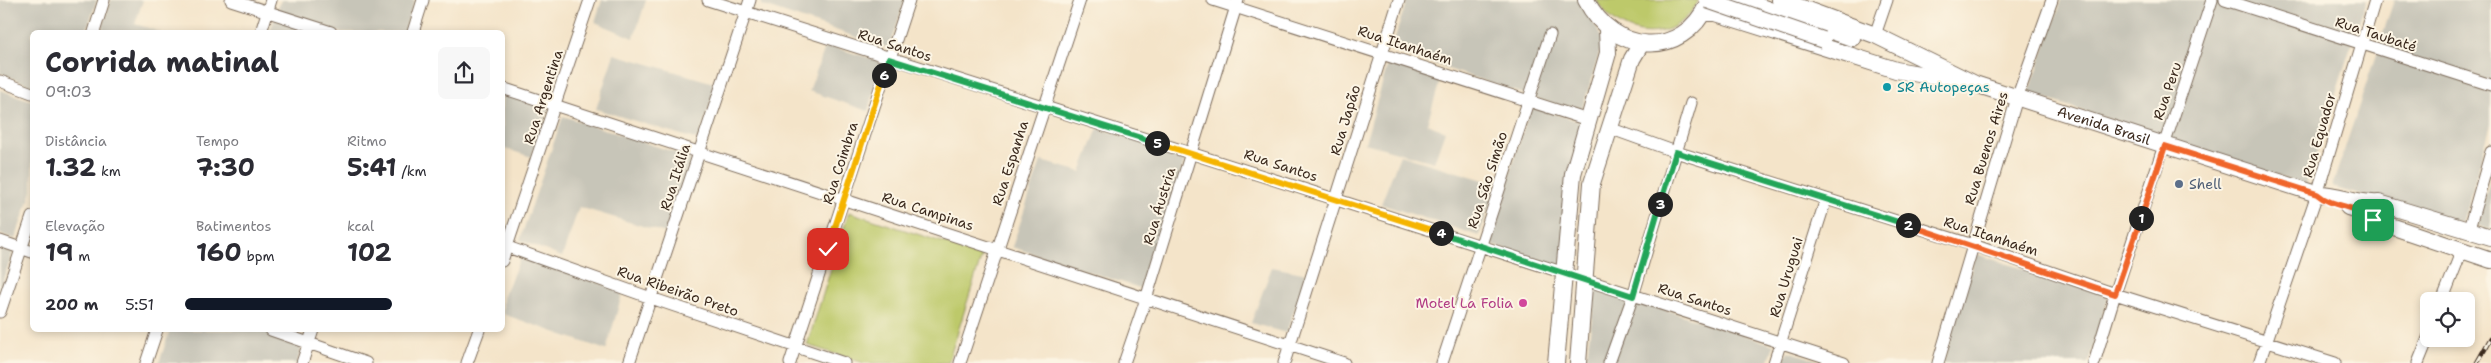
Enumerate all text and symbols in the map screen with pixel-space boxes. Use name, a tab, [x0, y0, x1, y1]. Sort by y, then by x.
street label: Rua Taubaté	[2333, 12, 2419, 56]
street label: Rua Itanhaém	[1355, 21, 1455, 69]
street label: Rua Santos	[856, 25, 934, 65]
text: Corrida matinal	[45, 43, 279, 81]
button: share	[438, 47, 490, 99]
street label: Rua Argentina	[519, 47, 567, 147]
street label: Rua Peru	[2149, 60, 2185, 122]
pin: 6	[872, 62, 896, 88]
text: 6	[880, 66, 889, 84]
place label: SR Autopeças	[1897, 78, 1990, 96]
text: 09:03	[45, 81, 92, 102]
marker: SR Autopeças	[1881, 81, 1893, 93]
street label: Rua Japão	[1326, 83, 1364, 157]
street label: Rua Buenos Aires	[1960, 89, 2012, 207]
street label: Rua Equador	[2298, 90, 2340, 180]
street label: Avenida Brasil	[2055, 102, 2154, 149]
street label: Rua Espanha	[988, 118, 1032, 208]
street label: Rua Coimbra	[818, 119, 862, 207]
street label: Rua São Simão	[1463, 129, 1511, 231]
pin: 5	[1144, 130, 1170, 156]
text: Distância	[45, 132, 107, 150]
text: Tempo	[196, 132, 239, 150]
text: Ritmo	[347, 132, 387, 150]
text: 5	[1153, 134, 1162, 152]
street label: Rua Itália	[656, 141, 694, 213]
street label: Rua Santos	[1242, 145, 1320, 185]
text: 1.32	[45, 150, 96, 184]
text: 7:30	[196, 150, 255, 184]
text: 5:41	[347, 150, 397, 184]
text: km	[96, 162, 121, 180]
text: /km	[397, 162, 427, 180]
street label: Rua Áustria	[1139, 165, 1179, 247]
place label: Shell	[2189, 175, 2222, 193]
marker: Shell	[2173, 178, 2185, 190]
street label: Rua Campinas	[880, 188, 976, 234]
pin: 3	[1648, 192, 1672, 216]
text: 3	[1656, 195, 1665, 213]
pin	[2352, 199, 2394, 241]
pin: 1	[2128, 206, 2154, 230]
icon: arrive	[2359, 206, 2387, 234]
text: 1	[2138, 209, 2145, 227]
pin: 2	[1896, 212, 1920, 238]
street label: Rua Itanhaém	[1941, 212, 2041, 260]
text: 2	[1904, 216, 1913, 234]
text: Elevação	[45, 217, 105, 235]
text: Batimentos	[196, 217, 271, 235]
text: kcal	[347, 217, 374, 235]
pin: 4	[1428, 220, 1454, 246]
text: 4	[1437, 224, 1446, 242]
pin	[807, 228, 849, 270]
text: 19	[45, 235, 74, 269]
text: 160	[196, 235, 242, 269]
text: 102	[347, 235, 392, 269]
icon: check	[814, 235, 842, 263]
street label: Rua Uruguai	[1765, 235, 1807, 319]
text: m	[74, 247, 90, 265]
text: bpm	[242, 247, 275, 265]
street label: Rua Ribeirão Preto	[615, 262, 741, 320]
street label: Rua Santos	[1656, 279, 1734, 319]
map controls	[2420, 292, 2475, 347]
button: locate	[2420, 292, 2475, 347]
text: 200 m	[45, 294, 98, 315]
text: 5:51	[125, 294, 154, 315]
place label: Motel La Folia	[1415, 294, 1513, 312]
marker: Motel La Folia	[1517, 297, 1529, 309]

